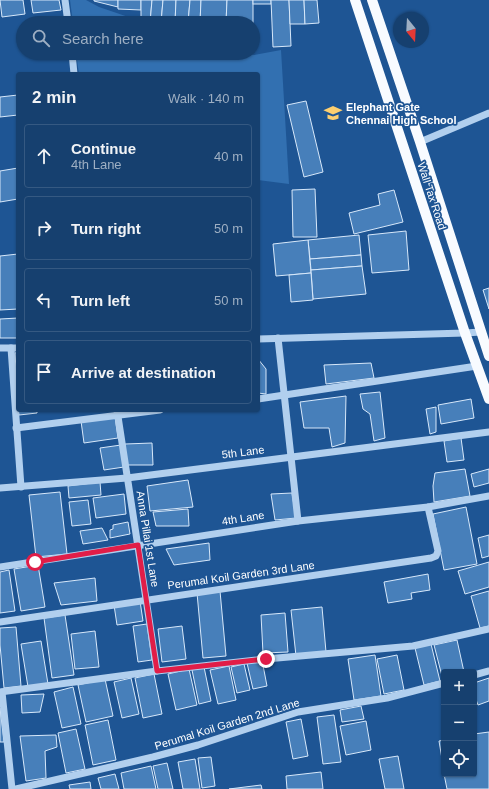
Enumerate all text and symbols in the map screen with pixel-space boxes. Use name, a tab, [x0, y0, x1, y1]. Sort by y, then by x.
north arrow	[393, 12, 429, 48]
search box	[16, 16, 260, 60]
icon: search	[30, 27, 52, 49]
text: Search here	[62, 30, 144, 47]
text: 2 min	[32, 88, 76, 107]
text: Walk · 140 m	[168, 91, 244, 106]
place label: Elephant Gate Chennai High School	[346, 101, 457, 126]
school or university icon: Elephant Gate Chennai High School	[323, 103, 343, 123]
text: Continue	[71, 140, 136, 157]
icon: ahead	[33, 145, 55, 167]
text: 40 m	[214, 149, 243, 164]
text: 4th Lane	[71, 157, 122, 172]
street label: Wall Tax Road	[415, 161, 449, 231]
icon: right	[33, 217, 55, 239]
text: Turn right	[71, 220, 141, 237]
text: 50 m	[214, 221, 243, 236]
icon: left	[33, 289, 55, 311]
text: Turn left	[71, 292, 130, 309]
text: 50 m	[214, 293, 243, 308]
icon: arrive	[33, 361, 55, 383]
text: Arrive at destination	[71, 364, 216, 381]
street label: 5th Lane	[221, 443, 265, 461]
street label: Anna Pillai 1st Lane	[134, 490, 162, 588]
street label: 4th Lane	[221, 509, 265, 527]
route start	[26, 553, 44, 571]
street label: Perumal Koil Garden 3rd Lane	[167, 559, 315, 591]
route end	[257, 650, 275, 668]
map controls	[441, 669, 477, 777]
button: +	[441, 669, 477, 705]
street label: Perumal Koil Garden 2nd Lane	[153, 696, 301, 752]
button: −	[441, 705, 477, 741]
button: locate	[441, 741, 477, 777]

